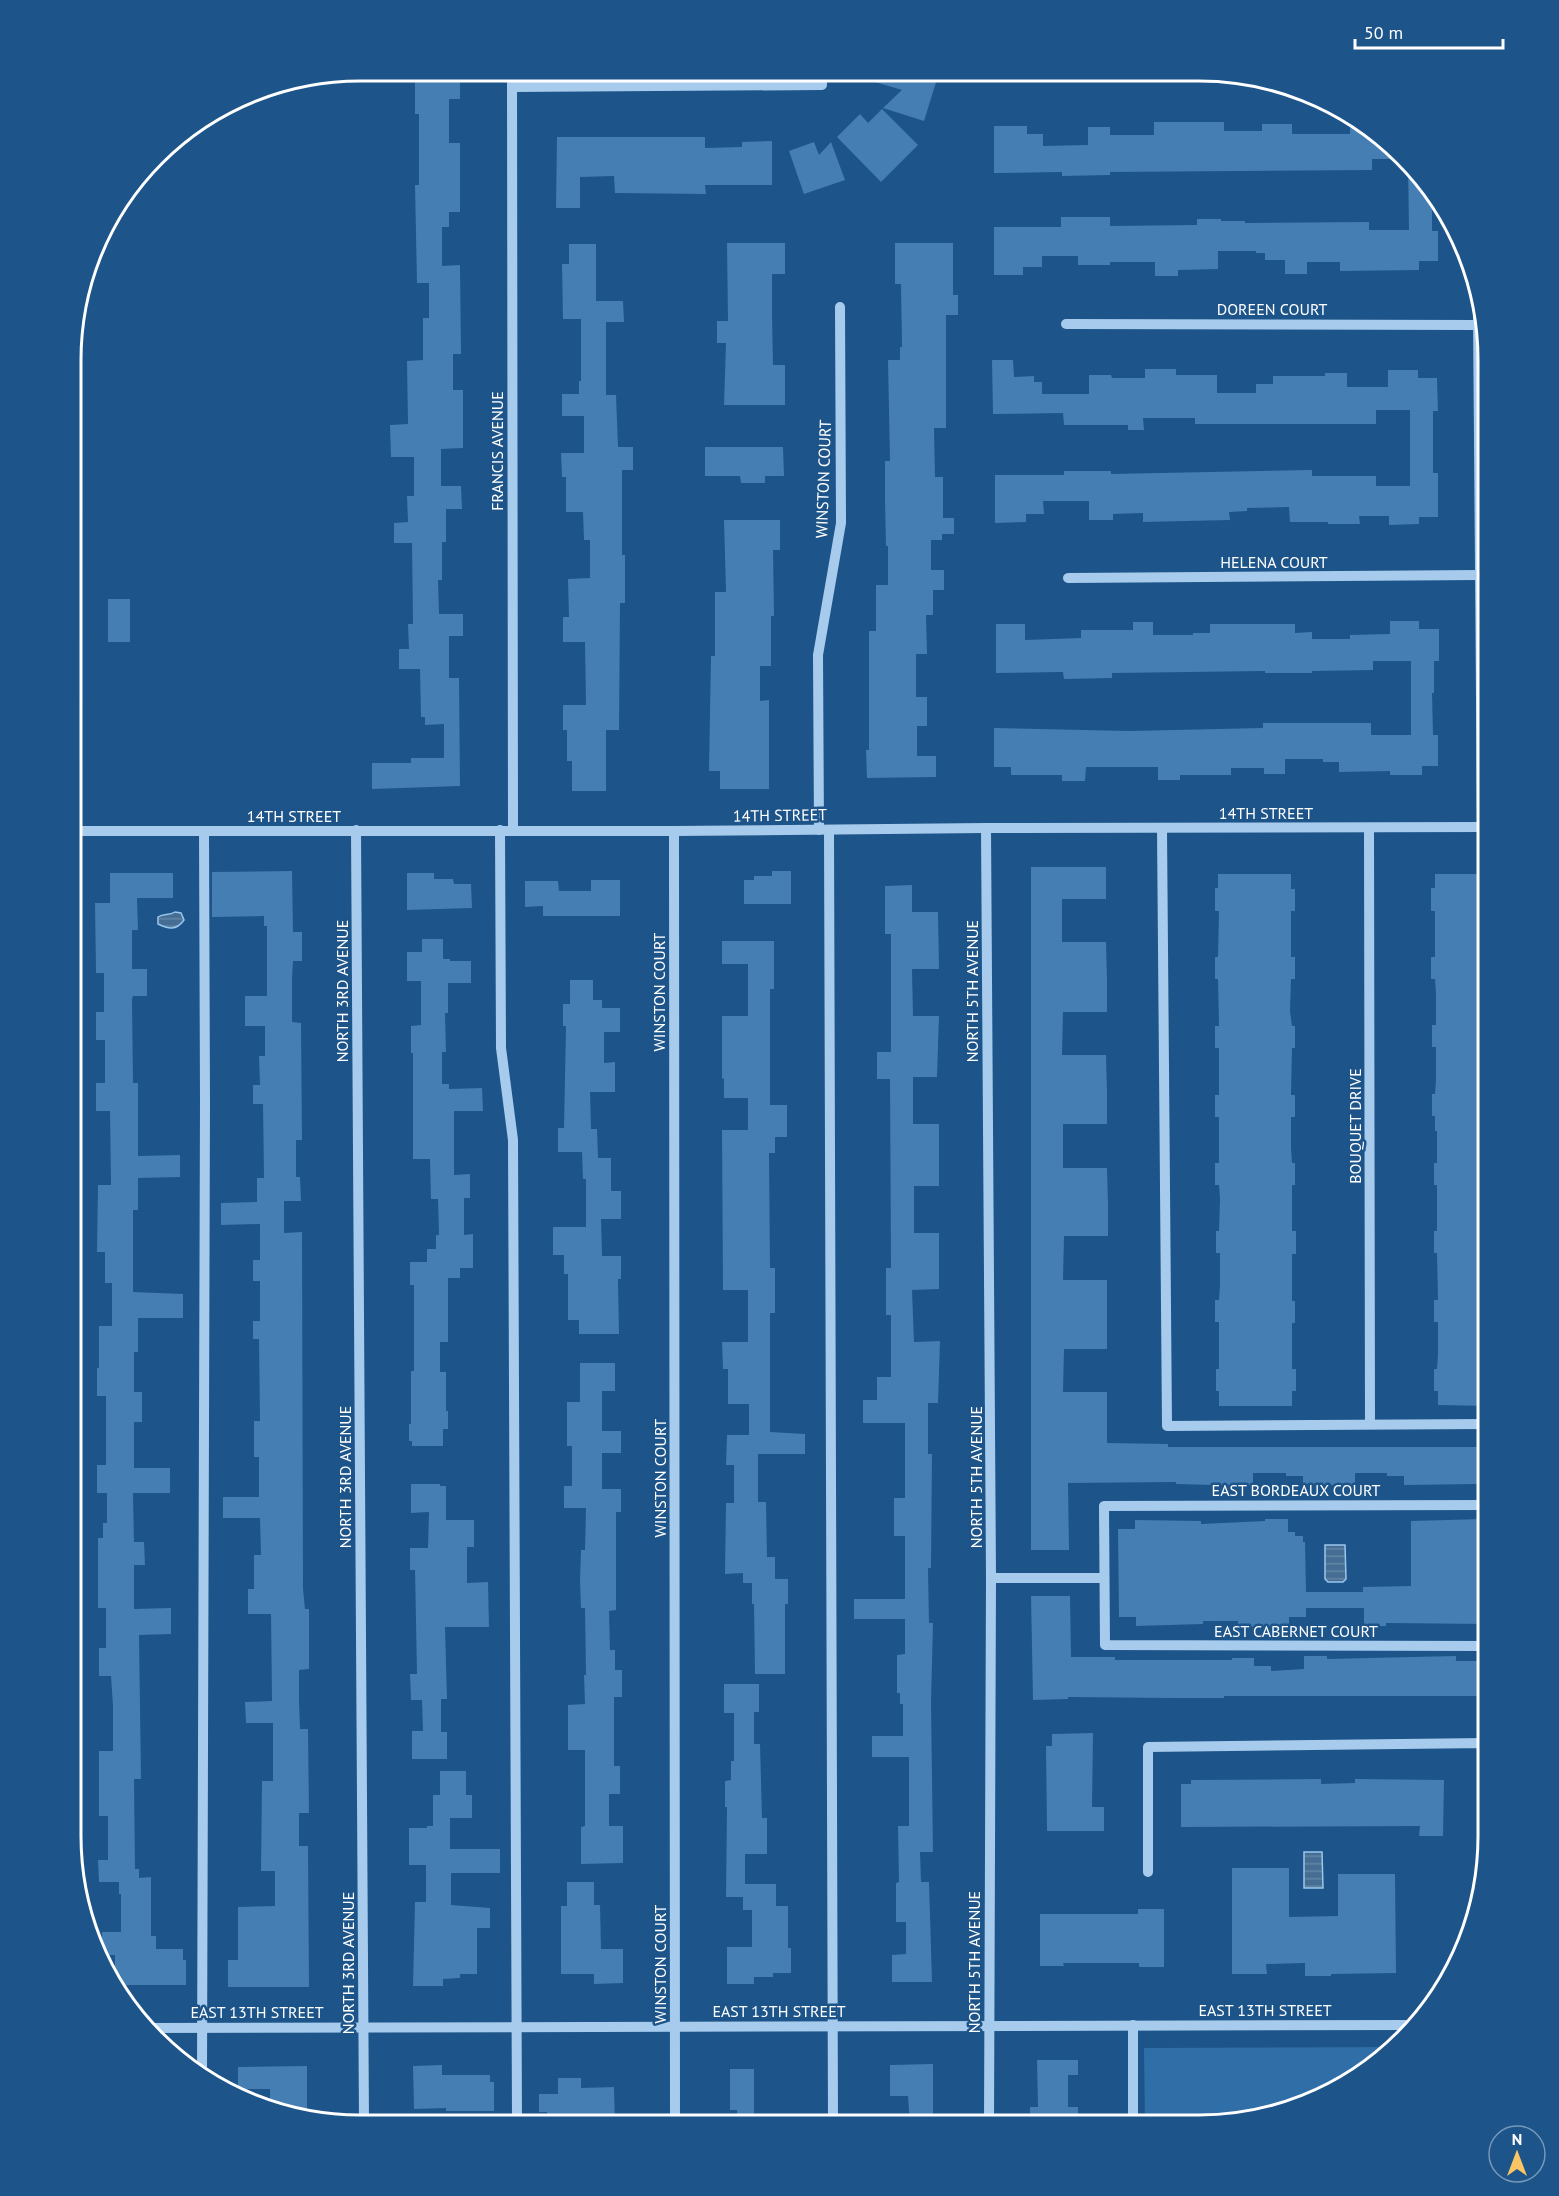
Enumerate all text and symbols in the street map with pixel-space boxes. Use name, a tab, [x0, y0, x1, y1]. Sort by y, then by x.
scale bar	[1355, 12, 1504, 50]
text: 50 m	[1364, 21, 1403, 44]
street label: DOREEN COURT	[1217, 299, 1327, 319]
street label: FRANCIS AVENUE	[487, 391, 507, 511]
street label: WINSTON COURT	[811, 419, 835, 539]
street label: HELENA COURT	[1220, 552, 1328, 572]
street label: 14TH STREET	[1219, 803, 1313, 823]
street label: 14TH STREET	[733, 804, 827, 826]
street label: 14TH STREET	[247, 806, 341, 826]
street label: NORTH 3RD AVENUE	[332, 920, 352, 1062]
street label: NORTH 5TH AVENUE	[962, 920, 982, 1062]
street label: WINSTON COURT	[649, 932, 669, 1051]
street label: BOUQUET DRIVE	[1345, 1068, 1365, 1184]
street label: NORTH 3RD AVENUE	[335, 1406, 355, 1548]
street label: NORTH 5TH AVENUE	[966, 1406, 986, 1548]
street label: WINSTON COURT	[650, 1418, 670, 1537]
street label: EAST BORDEAUX COURT	[1212, 1480, 1381, 1500]
street label: EAST CABERNET COURT	[1214, 1621, 1378, 1641]
street label: NORTH 5TH AVENUE	[964, 1891, 984, 2033]
street label: NORTH 3RD AVENUE	[338, 1892, 358, 2034]
street label: WINSTON COURT	[650, 1904, 670, 2023]
street label: EAST 13TH STREET	[1198, 2000, 1332, 2020]
street label: EAST 13TH STREET	[712, 2001, 846, 2021]
street label: EAST 13TH STREET	[190, 2002, 324, 2022]
north arrow	[1487, 2124, 1547, 2184]
text: N	[1512, 2129, 1522, 2149]

